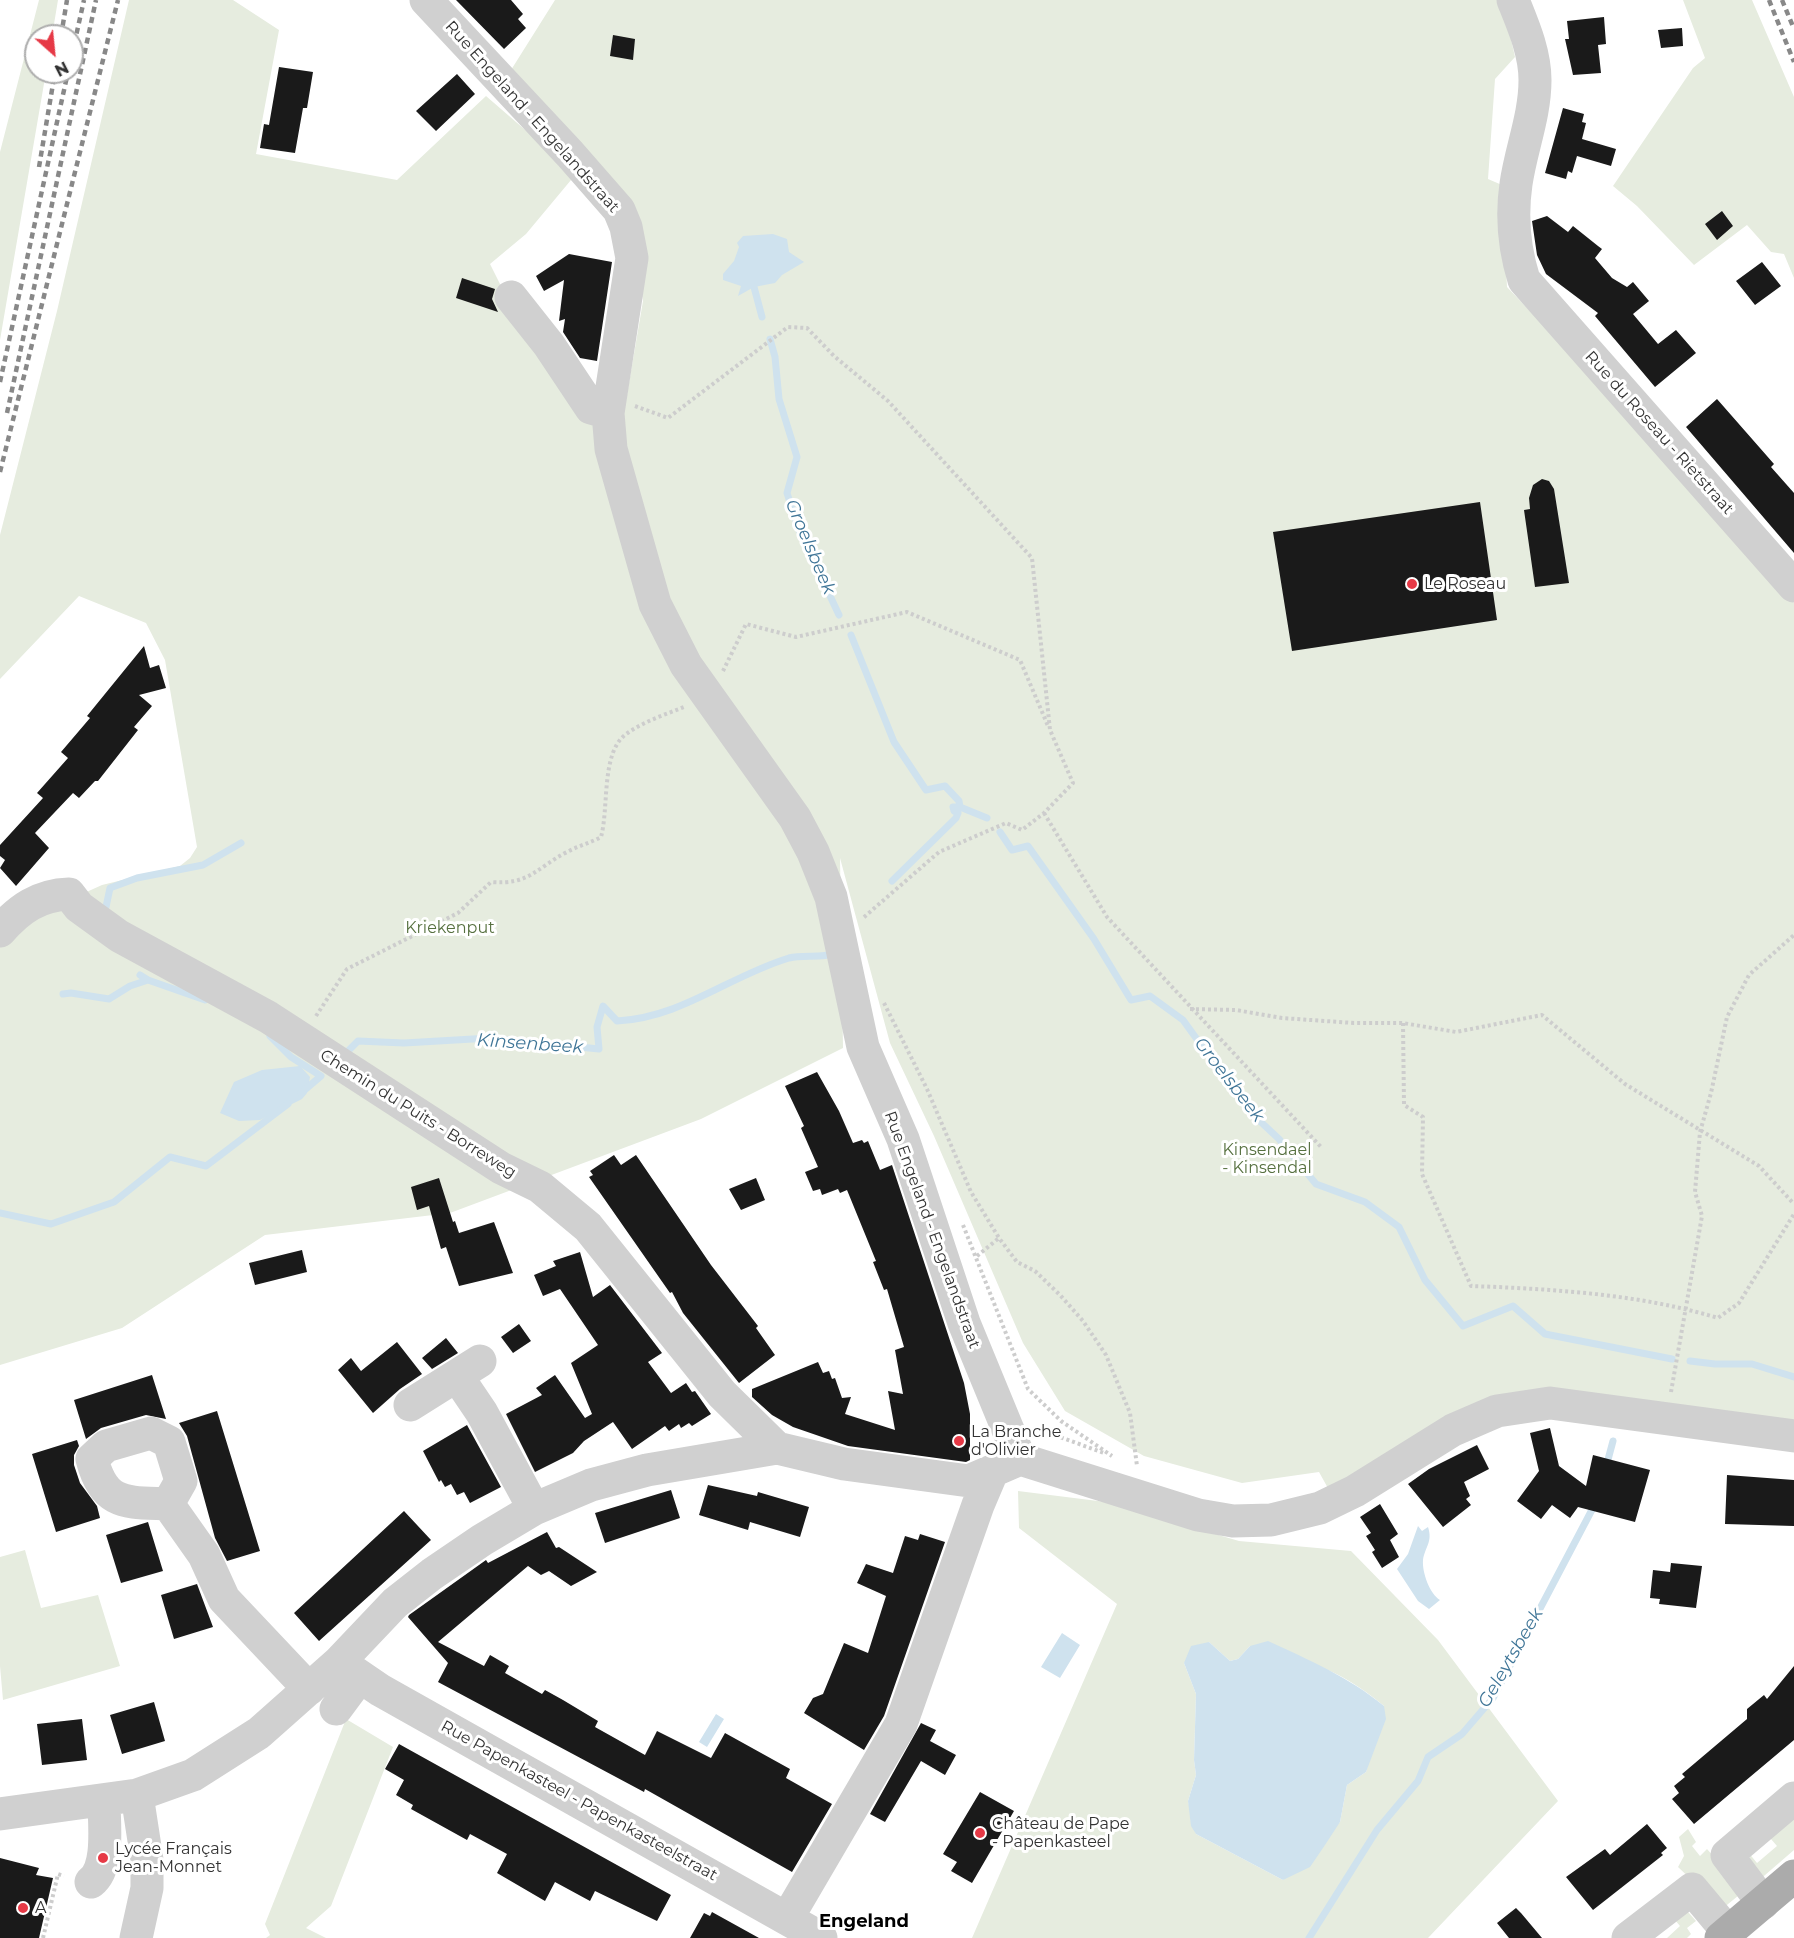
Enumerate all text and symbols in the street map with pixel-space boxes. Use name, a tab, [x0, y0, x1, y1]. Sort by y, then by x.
street label: Rue Engeland - Engelandstraat	[441, 17, 623, 217]
north arrow	[24, 24, 84, 84]
text: N	[51, 57, 72, 80]
street label: Rue du Roseau - Rietstraat	[1581, 347, 1737, 519]
water label: Groelsbeek	[780, 496, 840, 598]
place label: Le Roseau	[1424, 574, 1506, 594]
marker: Le Roseau	[1405, 577, 1419, 591]
park label: Kriekenput	[405, 918, 495, 938]
water label: Kinsenbeek	[476, 1030, 584, 1058]
water label: Groelsbeek	[1189, 1033, 1269, 1127]
street label: Chemin du Puits - Borreweg	[316, 1046, 520, 1182]
street label: Rue Engeland - Engelandstraat	[880, 1109, 984, 1351]
park label: Kinsendael - Kinsendal	[1222, 1140, 1312, 1178]
place label: La Branche d'Olivier	[971, 1422, 1062, 1460]
marker: La Branche d'Olivier	[952, 1434, 966, 1448]
water label: Geleytsbeek	[1474, 1605, 1548, 1711]
street label: Rue Papenkasteel - Papenkasteelstraat	[437, 1717, 721, 1885]
place label: Château de Pape - Papenkasteel	[992, 1814, 1130, 1852]
marker: Château de Pape - Papenkasteel	[973, 1826, 987, 1840]
place label: Lycée Français Jean-Monnet	[115, 1839, 232, 1877]
marker: Lycée Français Jean-Monnet	[96, 1851, 110, 1865]
place label: A	[35, 1898, 46, 1918]
marker: A	[16, 1901, 30, 1915]
district label: Engeland	[819, 1911, 909, 1933]

